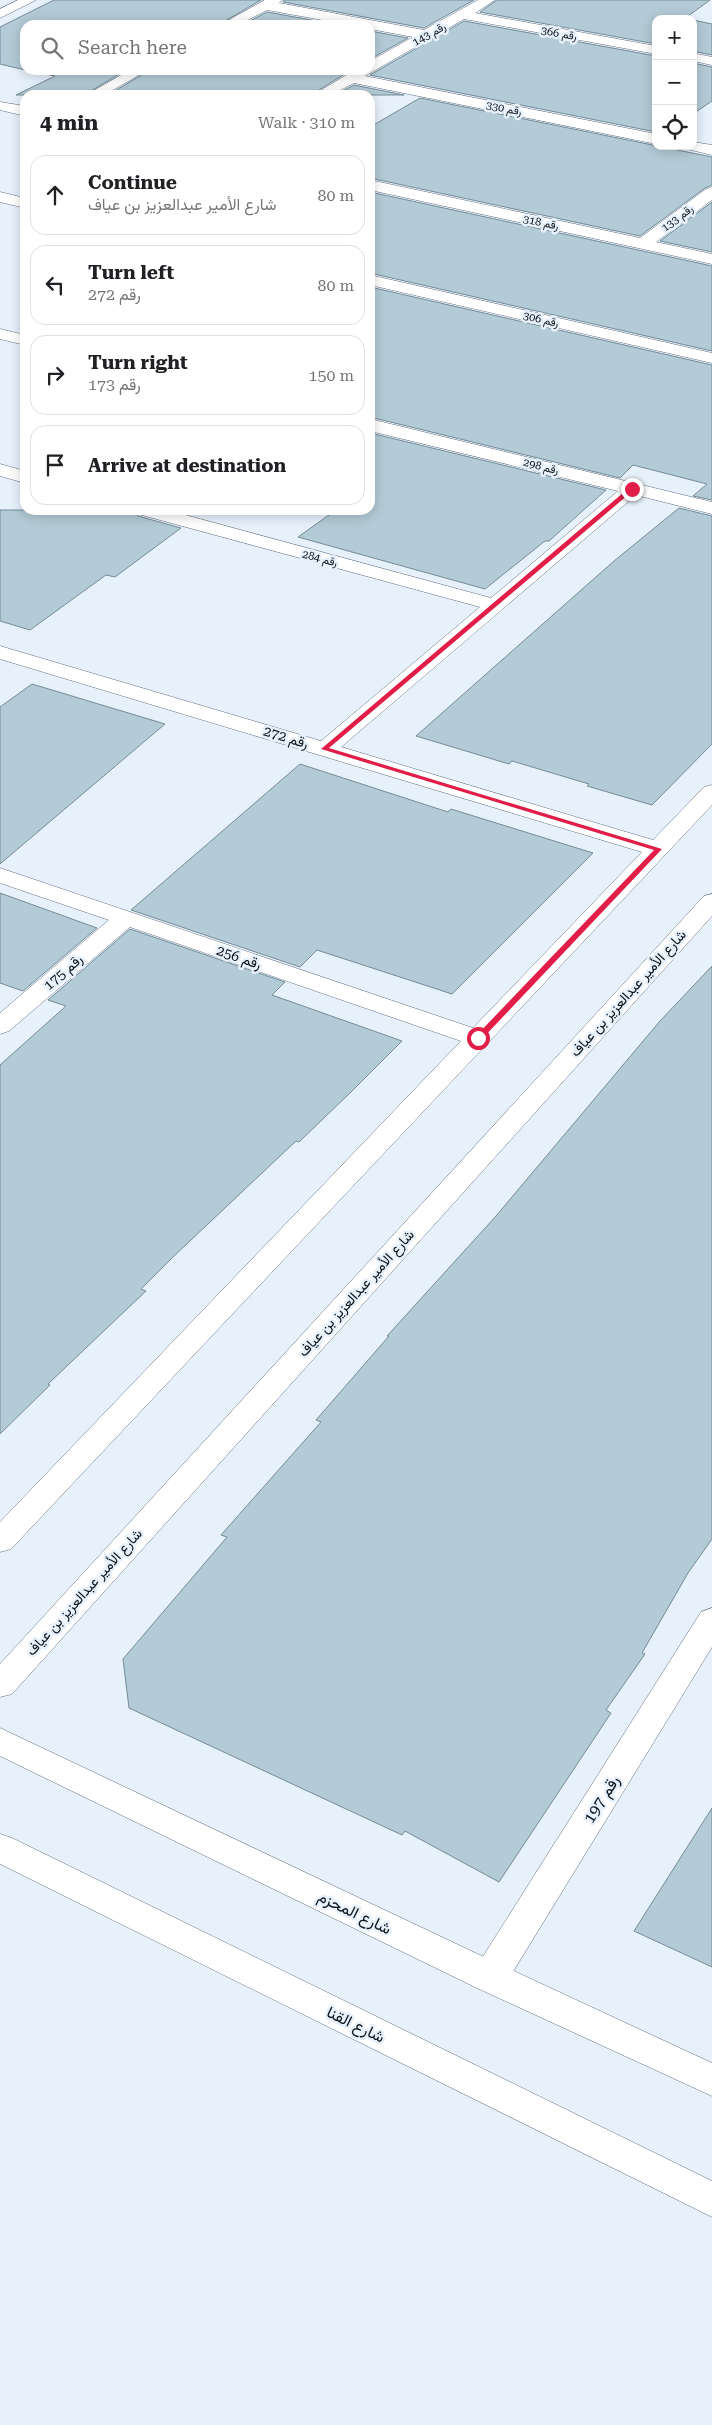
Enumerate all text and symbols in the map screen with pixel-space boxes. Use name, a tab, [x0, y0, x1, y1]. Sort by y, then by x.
map controls	[652, 15, 697, 150]
button: +	[652, 15, 697, 60]
search box	[20, 20, 375, 75]
street label: رقم 143	[410, 20, 449, 50]
street label: رقم 366	[540, 24, 578, 44]
icon: search	[38, 34, 66, 62]
text: Search here	[78, 36, 187, 59]
button: −	[652, 60, 697, 105]
street label: رقم 330	[485, 99, 523, 119]
button: locate	[652, 105, 697, 150]
text: 4 min	[40, 111, 98, 135]
text: Walk · 310 m	[258, 113, 355, 132]
text: Continue	[88, 171, 177, 194]
icon: ahead	[41, 181, 69, 209]
text: 80 m	[317, 186, 354, 205]
text: شارع الأمير عبدالعزيز بن عياف	[88, 195, 276, 214]
street label: رقم 133	[659, 202, 696, 235]
street label: رقم 318	[522, 212, 560, 234]
text: Turn left	[88, 261, 174, 284]
icon: left	[41, 271, 69, 299]
text: 80 m	[317, 276, 354, 295]
text: رقم 272	[88, 285, 141, 304]
street label: رقم 306	[522, 309, 560, 331]
text: Turn right	[88, 351, 188, 374]
icon: right	[41, 361, 69, 389]
text: 150 m	[308, 366, 354, 385]
text: رقم 173	[88, 375, 141, 394]
icon: arrive	[41, 451, 69, 479]
text: Arrive at destination	[88, 454, 286, 477]
street label: رقم 298	[521, 456, 560, 478]
route end	[621, 478, 644, 501]
street label: رقم 284	[300, 548, 339, 570]
street label: رقم 272	[261, 723, 311, 752]
street label: شارع الأمير عبدالعزيز بن عياف	[567, 926, 691, 1062]
street label: رقم 256	[214, 942, 264, 973]
street label: رقم 175	[40, 951, 86, 994]
route start	[467, 1027, 490, 1050]
street label: شارع الأمير عبدالعزيز بن عياف	[295, 1226, 419, 1362]
street label: شارع الأمير عبدالعزيز بن عياف	[23, 1525, 147, 1661]
street label: رقم 197	[579, 1772, 624, 1827]
street label: شارع المحزم	[314, 1887, 394, 1940]
street label: شارع القنا	[323, 2002, 388, 2048]

